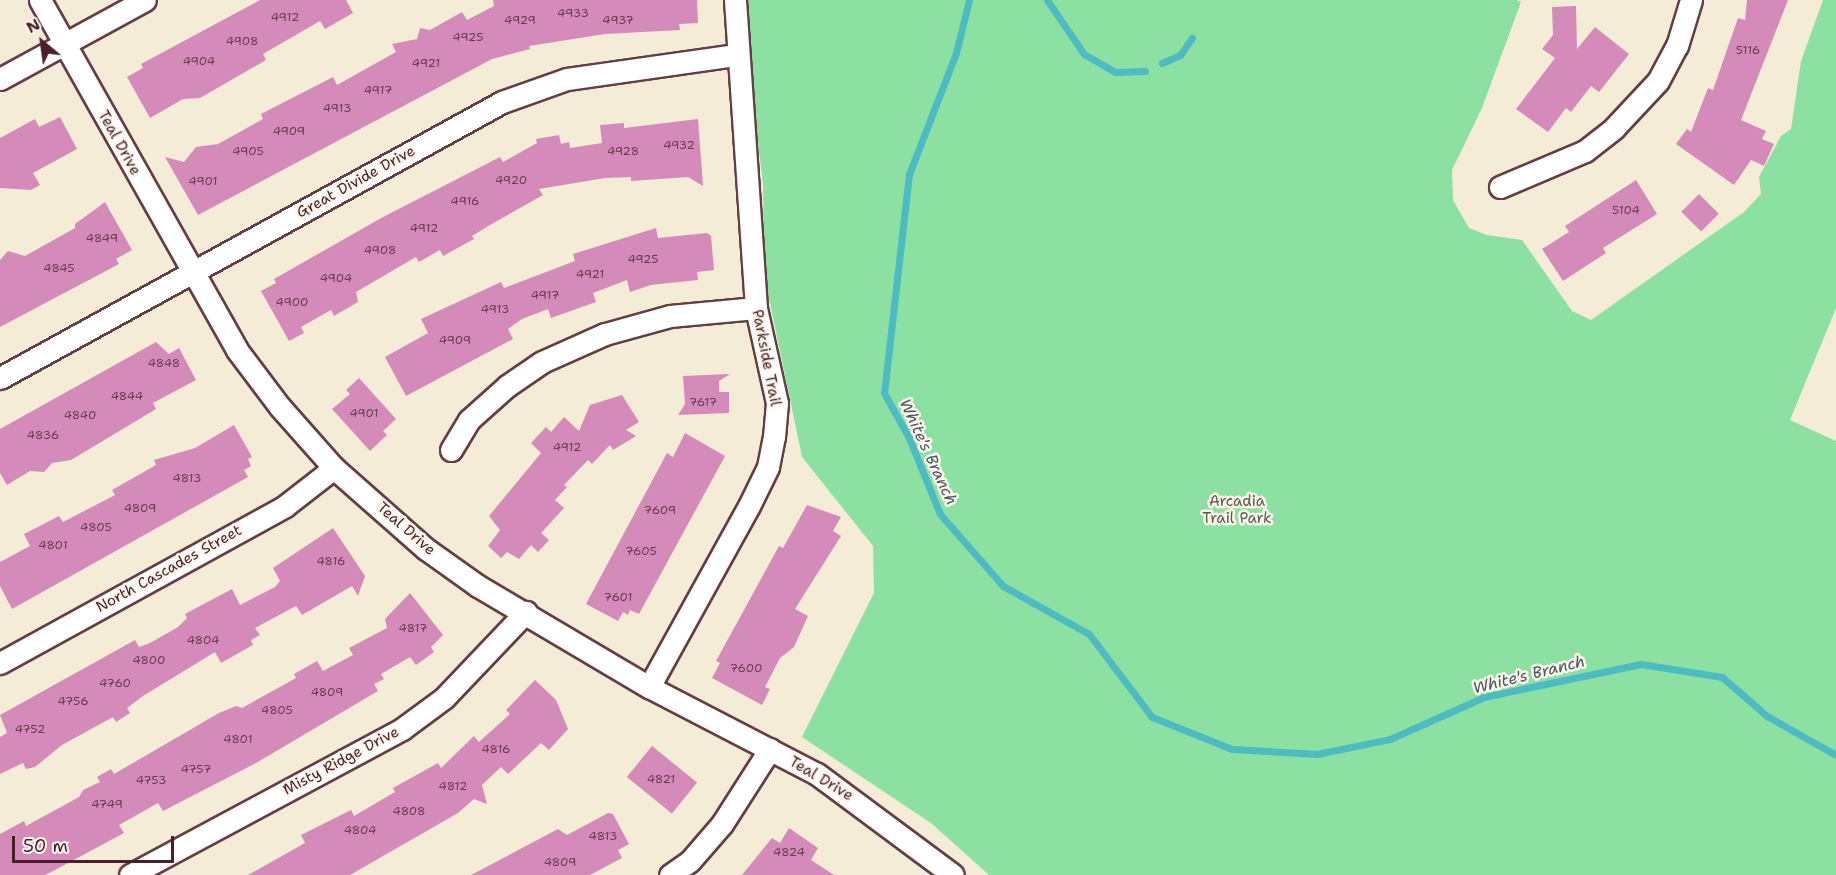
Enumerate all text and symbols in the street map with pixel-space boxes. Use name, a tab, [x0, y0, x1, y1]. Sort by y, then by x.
house number: 4933	[557, 7, 589, 21]
house number: 4912	[271, 11, 299, 25]
north arrow	[12, 12, 72, 72]
text: N	[22, 14, 44, 38]
house number: 4929	[504, 14, 536, 28]
house number: 4937	[602, 14, 634, 28]
house number: 4925	[452, 31, 484, 45]
house number: 4908	[226, 35, 258, 49]
house number: 5116	[1736, 44, 1760, 58]
house number: 4904	[183, 55, 215, 69]
house number: 4921	[412, 57, 440, 71]
house number: 4917	[364, 84, 392, 98]
house number: 4913	[323, 102, 351, 116]
street label: Teal Drive	[94, 107, 144, 179]
house number: 4909	[273, 125, 305, 139]
house number: 4932	[663, 139, 695, 153]
street label: Great Divide Drive	[294, 142, 418, 222]
house number: 4905	[232, 145, 264, 159]
house number: 4928	[607, 145, 639, 159]
house number: 4920	[495, 174, 527, 188]
house number: 4901	[188, 175, 218, 189]
house number: 4916	[451, 195, 479, 209]
house number: 5104	[1612, 204, 1640, 218]
house number: 4912	[410, 222, 438, 236]
house number: 4849	[86, 232, 118, 246]
house number: 4908	[364, 244, 396, 258]
house number: 4925	[627, 253, 659, 267]
house number: 4845	[43, 262, 75, 276]
house number: 4921	[576, 268, 604, 282]
house number: 4904	[320, 272, 352, 286]
house number: 4917	[531, 289, 559, 303]
house number: 4900	[276, 296, 308, 310]
house number: 4913	[481, 303, 509, 317]
street label: Parkside Trail	[748, 308, 784, 408]
house number: 4909	[439, 334, 471, 348]
house number: 4848	[148, 357, 180, 371]
house number: 4844	[111, 390, 143, 404]
house number: 7617	[689, 396, 717, 410]
water label: White's Branch	[895, 396, 961, 508]
house number: 4901	[349, 407, 379, 421]
house number: 4840	[64, 409, 96, 423]
house number: 4836	[27, 429, 59, 443]
house number: 4912	[553, 441, 581, 455]
house number: 4813	[173, 472, 201, 486]
park label: Arcadia Trail Park	[1202, 492, 1272, 527]
street label: Teal Drive	[373, 499, 439, 559]
house number: 4809	[124, 502, 156, 516]
house number: 7609	[644, 504, 676, 518]
house number: 4805	[80, 521, 112, 535]
street label: North Cascades Street	[93, 521, 245, 617]
house number: 4801	[38, 539, 68, 553]
house number: 7605	[625, 545, 657, 559]
house number: 4816	[316, 555, 346, 569]
house number: 7601	[603, 591, 633, 605]
house number: 4817	[399, 622, 427, 636]
house number: 4804	[187, 634, 219, 648]
water label: White's Branch	[1471, 652, 1587, 698]
house number: 4800	[133, 654, 165, 668]
house number: 7600	[730, 662, 762, 676]
house number: 4760	[99, 677, 131, 691]
house number: 4809	[311, 686, 343, 700]
house number: 4756	[57, 695, 89, 709]
house number: 4805	[261, 704, 293, 718]
house number: 4752	[15, 723, 45, 737]
street label: Misty Ridge Drive	[280, 723, 402, 799]
house number: 4801	[223, 733, 253, 747]
house number: 4816	[481, 743, 511, 757]
street label: Teal Drive	[786, 753, 856, 805]
house number: 4757	[181, 763, 211, 777]
house number: 4821	[647, 773, 675, 787]
house number: 4753	[136, 774, 166, 788]
house number: 4812	[439, 780, 467, 794]
house number: 4749	[91, 798, 123, 812]
house number: 4808	[393, 805, 425, 819]
scale bar	[15, 824, 177, 862]
house number: 4804	[344, 824, 376, 838]
house number: 4813	[589, 830, 617, 844]
text: 50 m	[23, 834, 68, 858]
house number: 4824	[773, 846, 805, 860]
house number: 4809	[544, 856, 576, 870]

